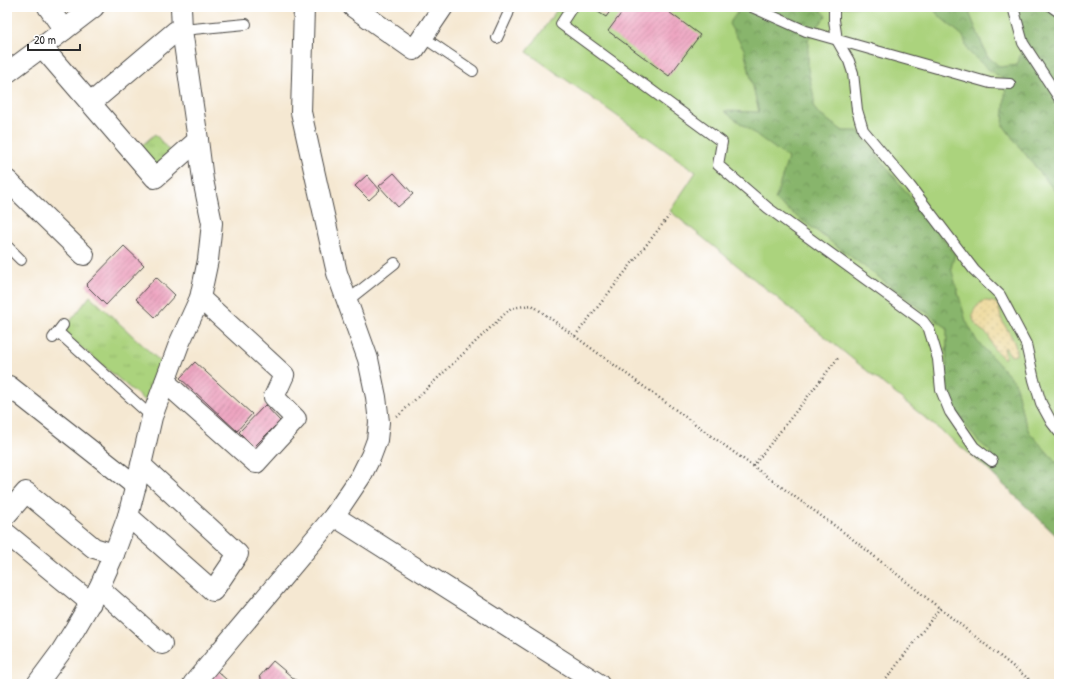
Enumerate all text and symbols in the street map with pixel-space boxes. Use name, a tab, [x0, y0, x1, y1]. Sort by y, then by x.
scale bar	[28, 26, 80, 52]
text: 20 m	[34, 31, 56, 48]

